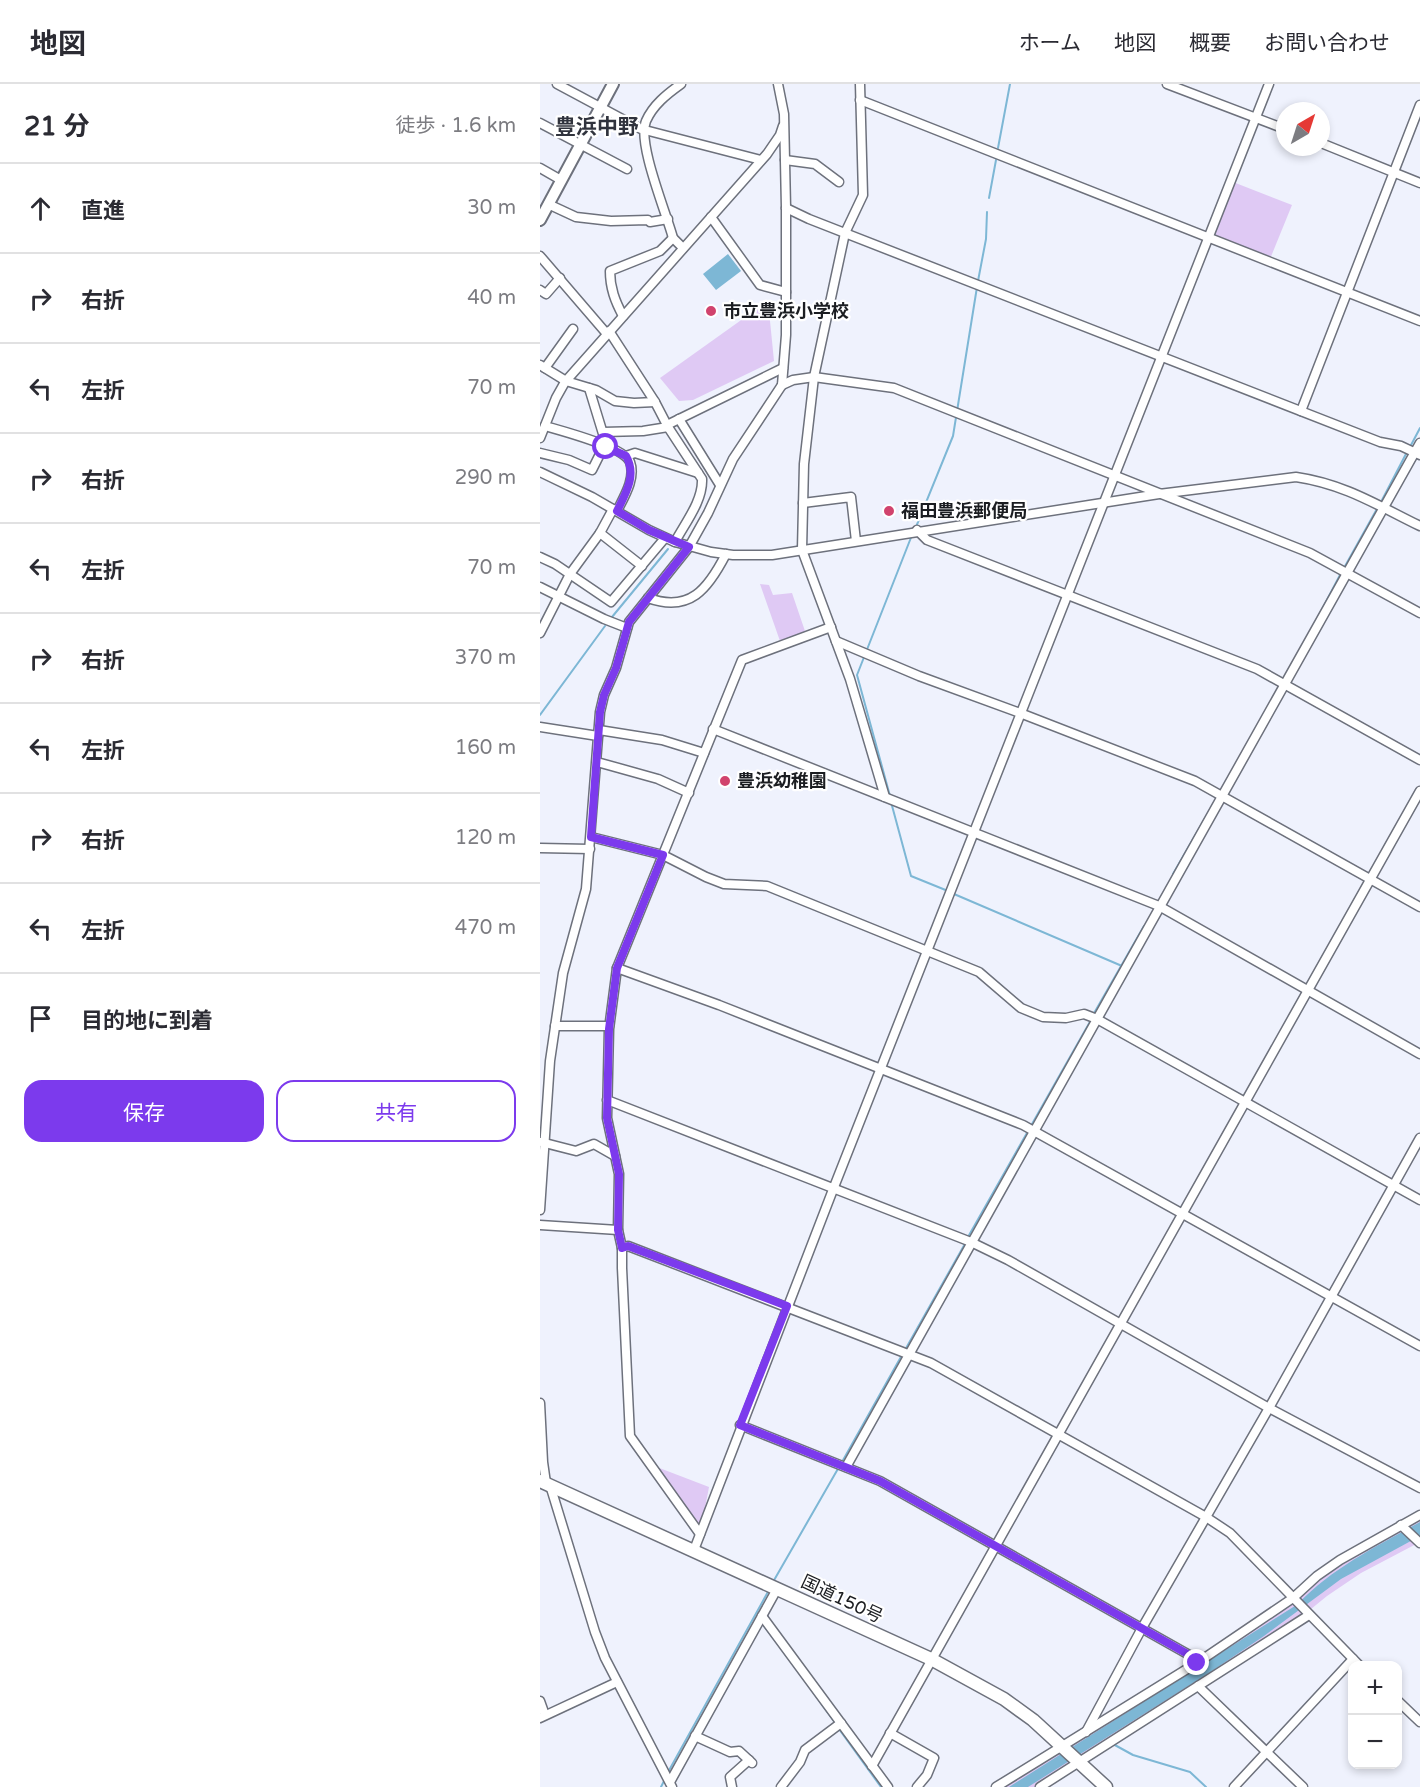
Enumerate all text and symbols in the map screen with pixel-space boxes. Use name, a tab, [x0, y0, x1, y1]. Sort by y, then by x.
text: 地図	[30, 27, 86, 61]
text: ホーム	[1019, 31, 1081, 56]
text: 地図	[1114, 31, 1156, 56]
text: 概要	[1189, 31, 1231, 56]
text: お問い合わせ	[1264, 31, 1390, 56]
north arrow	[1276, 102, 1330, 156]
text: 21 分	[24, 111, 89, 142]
text: 徒歩 · 1.6 km	[396, 114, 516, 138]
district label: 豊浜中野	[555, 115, 639, 140]
icon: ahead	[24, 192, 57, 225]
text: 30 m	[467, 196, 516, 220]
text: 直進	[81, 198, 125, 224]
icon: right	[24, 282, 57, 315]
text: 40 m	[467, 286, 516, 310]
text: 右折	[81, 288, 125, 314]
place label: 市立豊浜小学校	[723, 300, 849, 322]
marker: 市立豊浜小学校	[704, 304, 718, 318]
icon: left	[24, 372, 57, 405]
text: 70 m	[467, 376, 516, 400]
text: 左折	[81, 378, 125, 404]
route start	[592, 433, 618, 459]
icon: right	[24, 462, 57, 495]
text: 290 m	[455, 466, 516, 490]
text: 右折	[81, 468, 125, 494]
place label: 福田豊浜郵便局	[901, 500, 1027, 522]
marker: 福田豊浜郵便局	[882, 504, 896, 518]
icon: left	[24, 552, 57, 585]
text: 70 m	[467, 556, 516, 580]
text: 左折	[81, 558, 125, 584]
icon: right	[24, 642, 57, 675]
text: 370 m	[455, 646, 516, 670]
text: 右折	[81, 648, 125, 674]
icon: left	[24, 732, 57, 765]
text: 160 m	[455, 736, 516, 760]
text: 左折	[81, 738, 125, 764]
place label: 豊浜幼稚園	[737, 770, 827, 792]
marker: 豊浜幼稚園	[718, 774, 732, 788]
icon: right	[24, 822, 57, 855]
text: 120 m	[455, 826, 516, 850]
text: 右折	[81, 828, 125, 854]
icon: left	[24, 912, 57, 945]
text: 470 m	[455, 916, 516, 940]
text: 左折	[81, 918, 125, 944]
icon: arrive	[24, 1002, 57, 1035]
text: 目的地に到着	[81, 1008, 213, 1034]
button: 保存	[24, 1080, 264, 1142]
button: 共有	[276, 1080, 516, 1142]
street label: 国道150号	[798, 1570, 886, 1628]
route end	[1183, 1649, 1209, 1675]
map controls	[1348, 1661, 1402, 1769]
button: +	[1348, 1661, 1402, 1715]
button: −	[1348, 1715, 1402, 1769]

